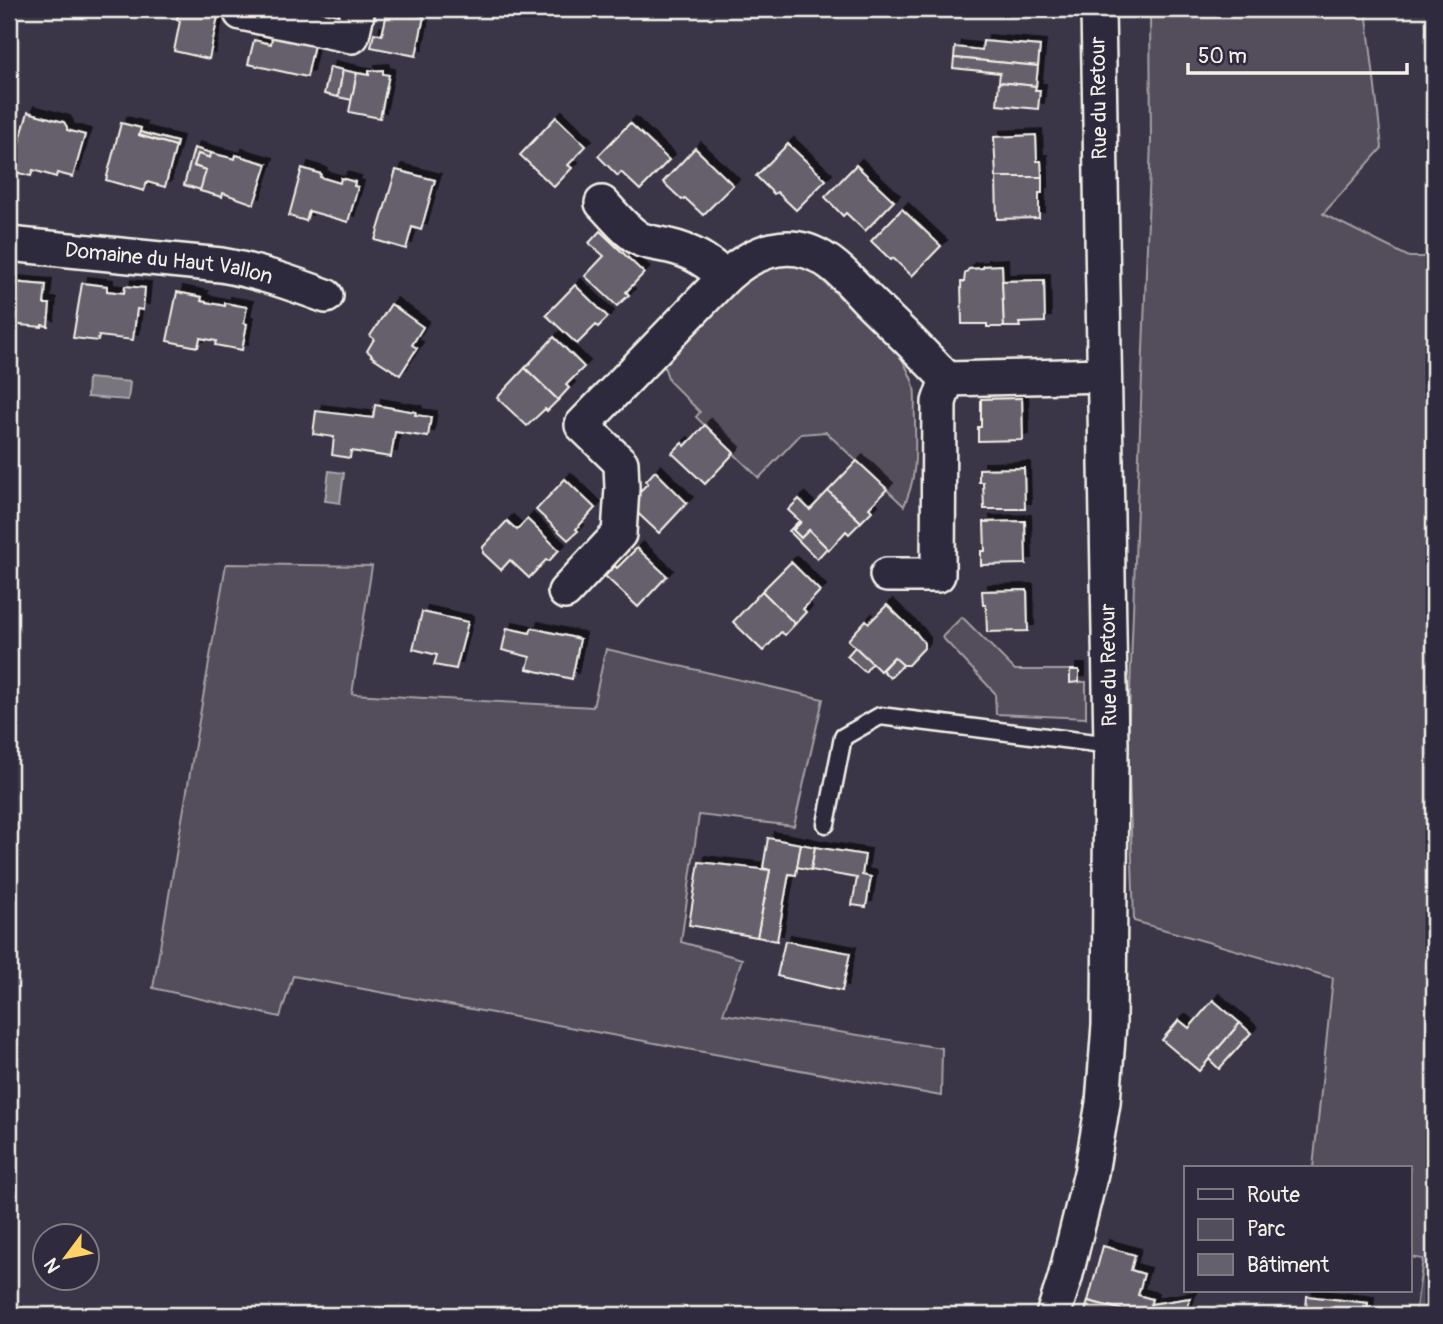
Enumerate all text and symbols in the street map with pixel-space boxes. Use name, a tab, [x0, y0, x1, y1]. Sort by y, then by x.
scale bar	[1188, 32, 1406, 76]
street label: Rue du Retour	[1084, 36, 1114, 160]
text: 50 m	[1198, 43, 1247, 70]
street label: Domaine du Haut Vallon	[64, 236, 276, 290]
street label: Rue du Retour	[1094, 603, 1124, 727]
legend	[1184, 1166, 1412, 1292]
text: Route	[1247, 1182, 1300, 1209]
text: Parc	[1247, 1216, 1286, 1243]
north arrow	[32, 1222, 102, 1292]
text: Bâtiment	[1247, 1252, 1330, 1279]
text: N	[39, 1254, 66, 1277]

